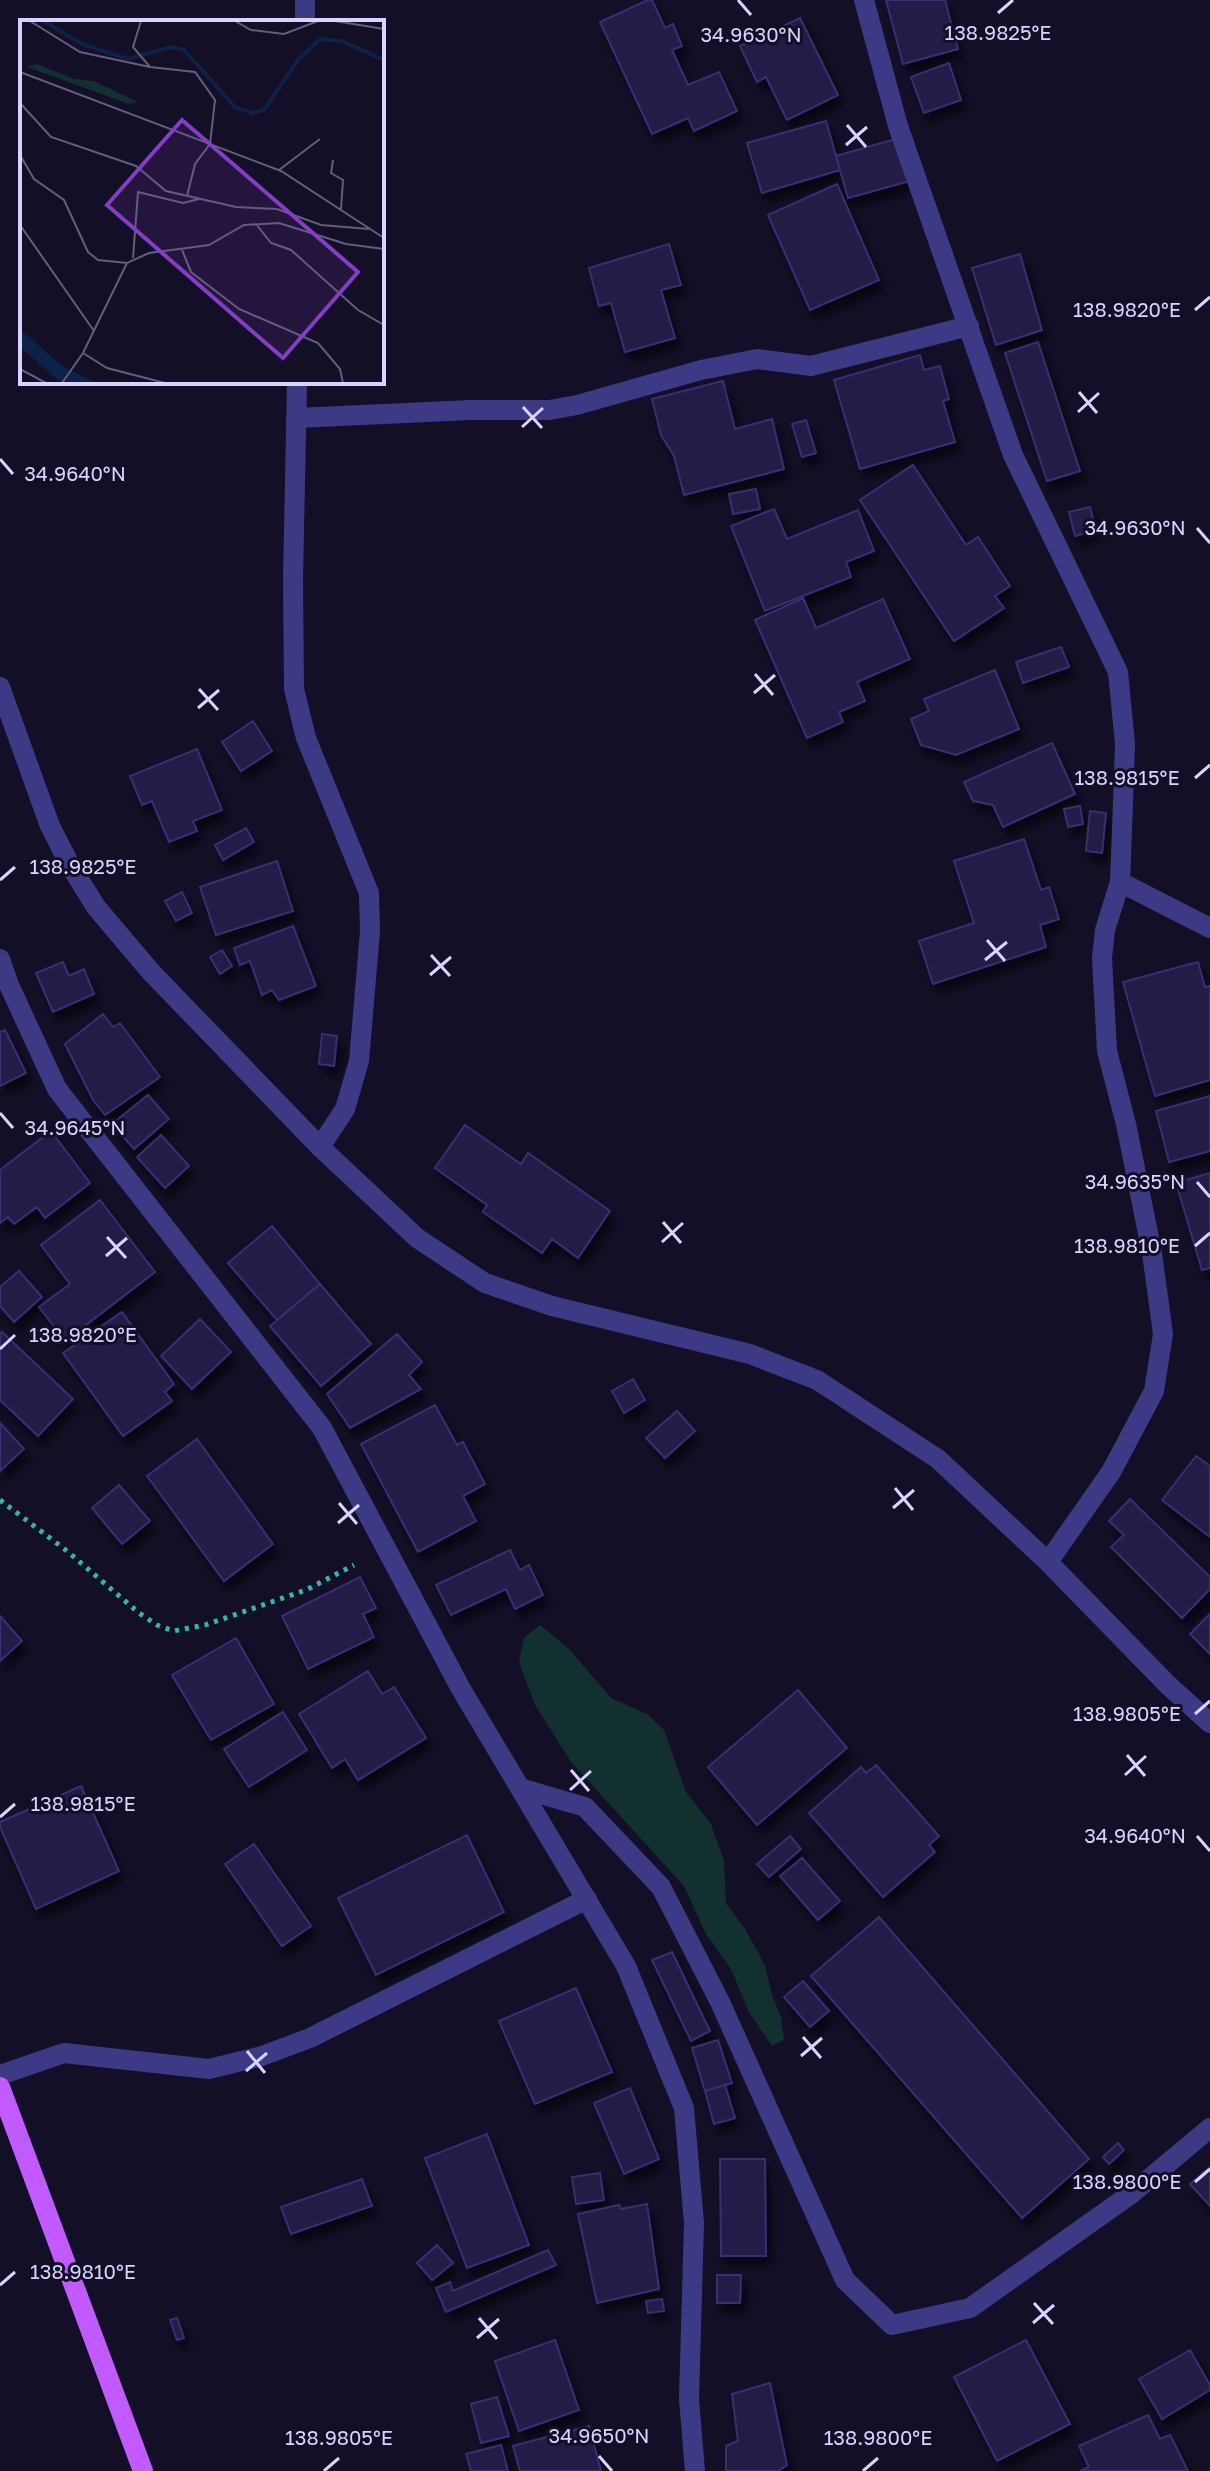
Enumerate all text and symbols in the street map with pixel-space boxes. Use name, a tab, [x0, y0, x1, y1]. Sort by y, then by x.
inset map	[20, 20, 384, 384]
text: 138.9825°E	[944, 20, 1052, 44]
text: 34.9630°N	[700, 22, 802, 46]
text: 138.9820°E	[1073, 297, 1181, 321]
text: 34.9640°N	[24, 461, 126, 485]
text: 34.9630°N	[1084, 515, 1186, 539]
text: 138.9815°E	[1074, 765, 1180, 789]
text: 138.9825°E	[29, 854, 137, 878]
text: 34.9645°N	[25, 1115, 125, 1139]
text: 34.9635°N	[1085, 1169, 1185, 1193]
text: 138.9810°E	[1074, 1233, 1180, 1257]
text: 138.9820°E	[29, 1322, 137, 1346]
text: 138.9805°E	[1073, 1701, 1181, 1725]
text: 138.9815°E	[30, 1791, 136, 1815]
text: 34.9640°N	[1084, 1823, 1186, 1847]
text: 138.9800°E	[1073, 2169, 1181, 2193]
text: 138.9810°E	[30, 2259, 136, 2283]
text: 34.9650°N	[548, 2423, 650, 2447]
text: 138.9805°E	[285, 2425, 393, 2449]
text: 138.9800°E	[824, 2425, 932, 2449]

